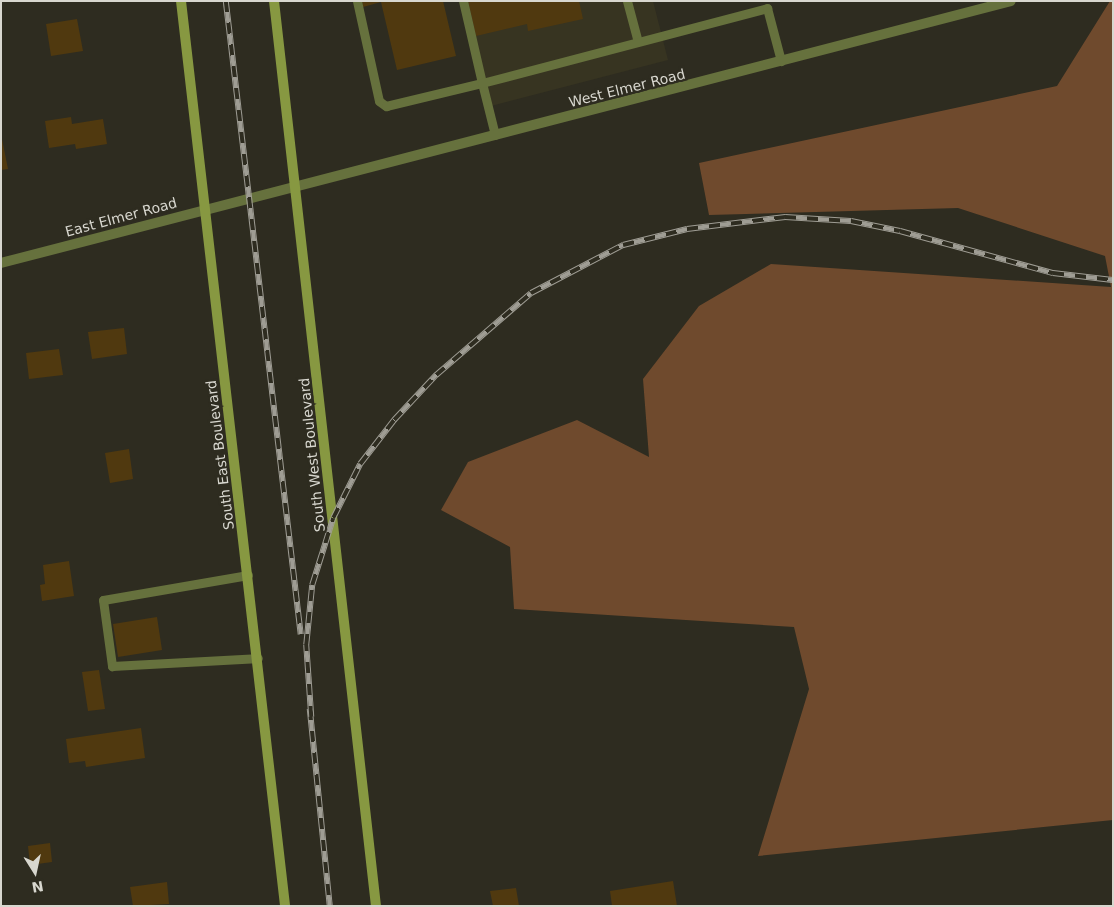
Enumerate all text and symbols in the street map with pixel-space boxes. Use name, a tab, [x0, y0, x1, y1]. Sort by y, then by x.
street label: West Elmer Road	[567, 65, 687, 111]
street label: East Elmer Road	[63, 194, 179, 240]
street label: South West Boulevard	[296, 377, 328, 533]
street label: South East Boulevard	[202, 379, 238, 531]
north arrow	[10, 847, 60, 897]
text: N	[30, 878, 45, 896]

